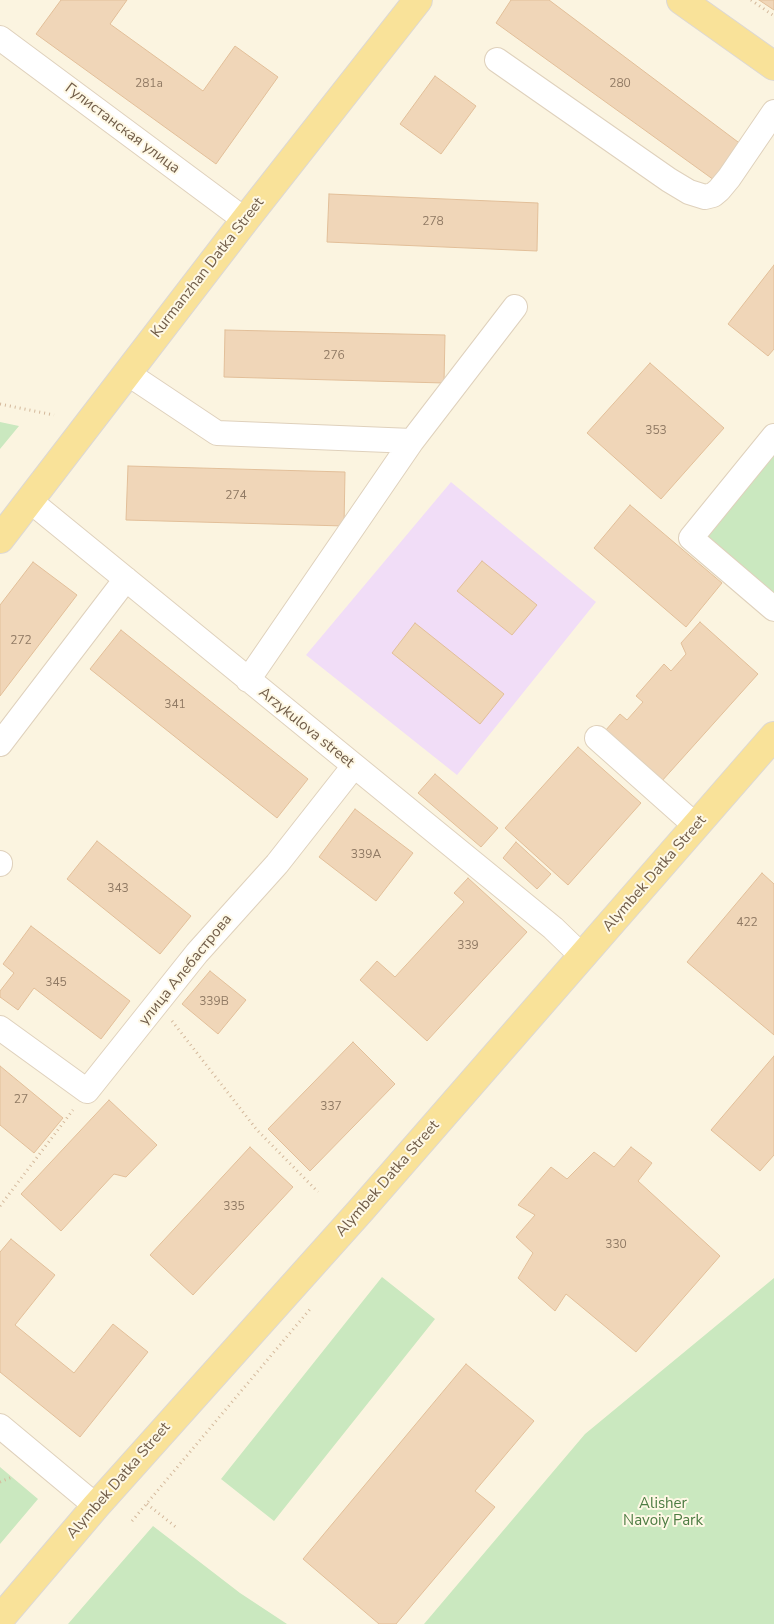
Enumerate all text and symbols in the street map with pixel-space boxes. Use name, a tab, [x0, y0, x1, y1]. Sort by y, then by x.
house number: 281а	[135, 77, 163, 91]
house number: 280	[609, 77, 631, 91]
street label: Гулистанская улица	[61, 80, 183, 178]
street label: Kurmanzhan Datka Street	[148, 194, 268, 342]
house number: 278	[422, 215, 444, 229]
house number: 276	[323, 349, 345, 363]
house number: 353	[645, 424, 667, 438]
house number: 274	[225, 489, 247, 503]
house number: 272	[10, 634, 32, 648]
street label: Arzykulova street	[255, 684, 357, 772]
house number: 341	[164, 698, 186, 712]
street label: Alymbek Datka Street	[600, 812, 710, 936]
house number: 339А	[351, 848, 381, 862]
house number: 343	[107, 882, 129, 896]
street label: улица Алебастрова	[136, 911, 236, 1029]
house number: 422	[736, 916, 758, 930]
house number: 339	[457, 939, 479, 953]
house number: 345	[45, 976, 67, 990]
house number: 339В	[199, 995, 229, 1009]
house number: 27	[14, 1093, 28, 1107]
house number: 337	[320, 1100, 342, 1114]
street label: Alymbek Datka Street	[333, 1117, 443, 1241]
house number: 335	[223, 1200, 245, 1214]
house number: 330	[605, 1238, 627, 1252]
street label: Alymbek Datka Street	[64, 1419, 174, 1543]
park label: Alisher Navoiy Park	[623, 1495, 703, 1530]

